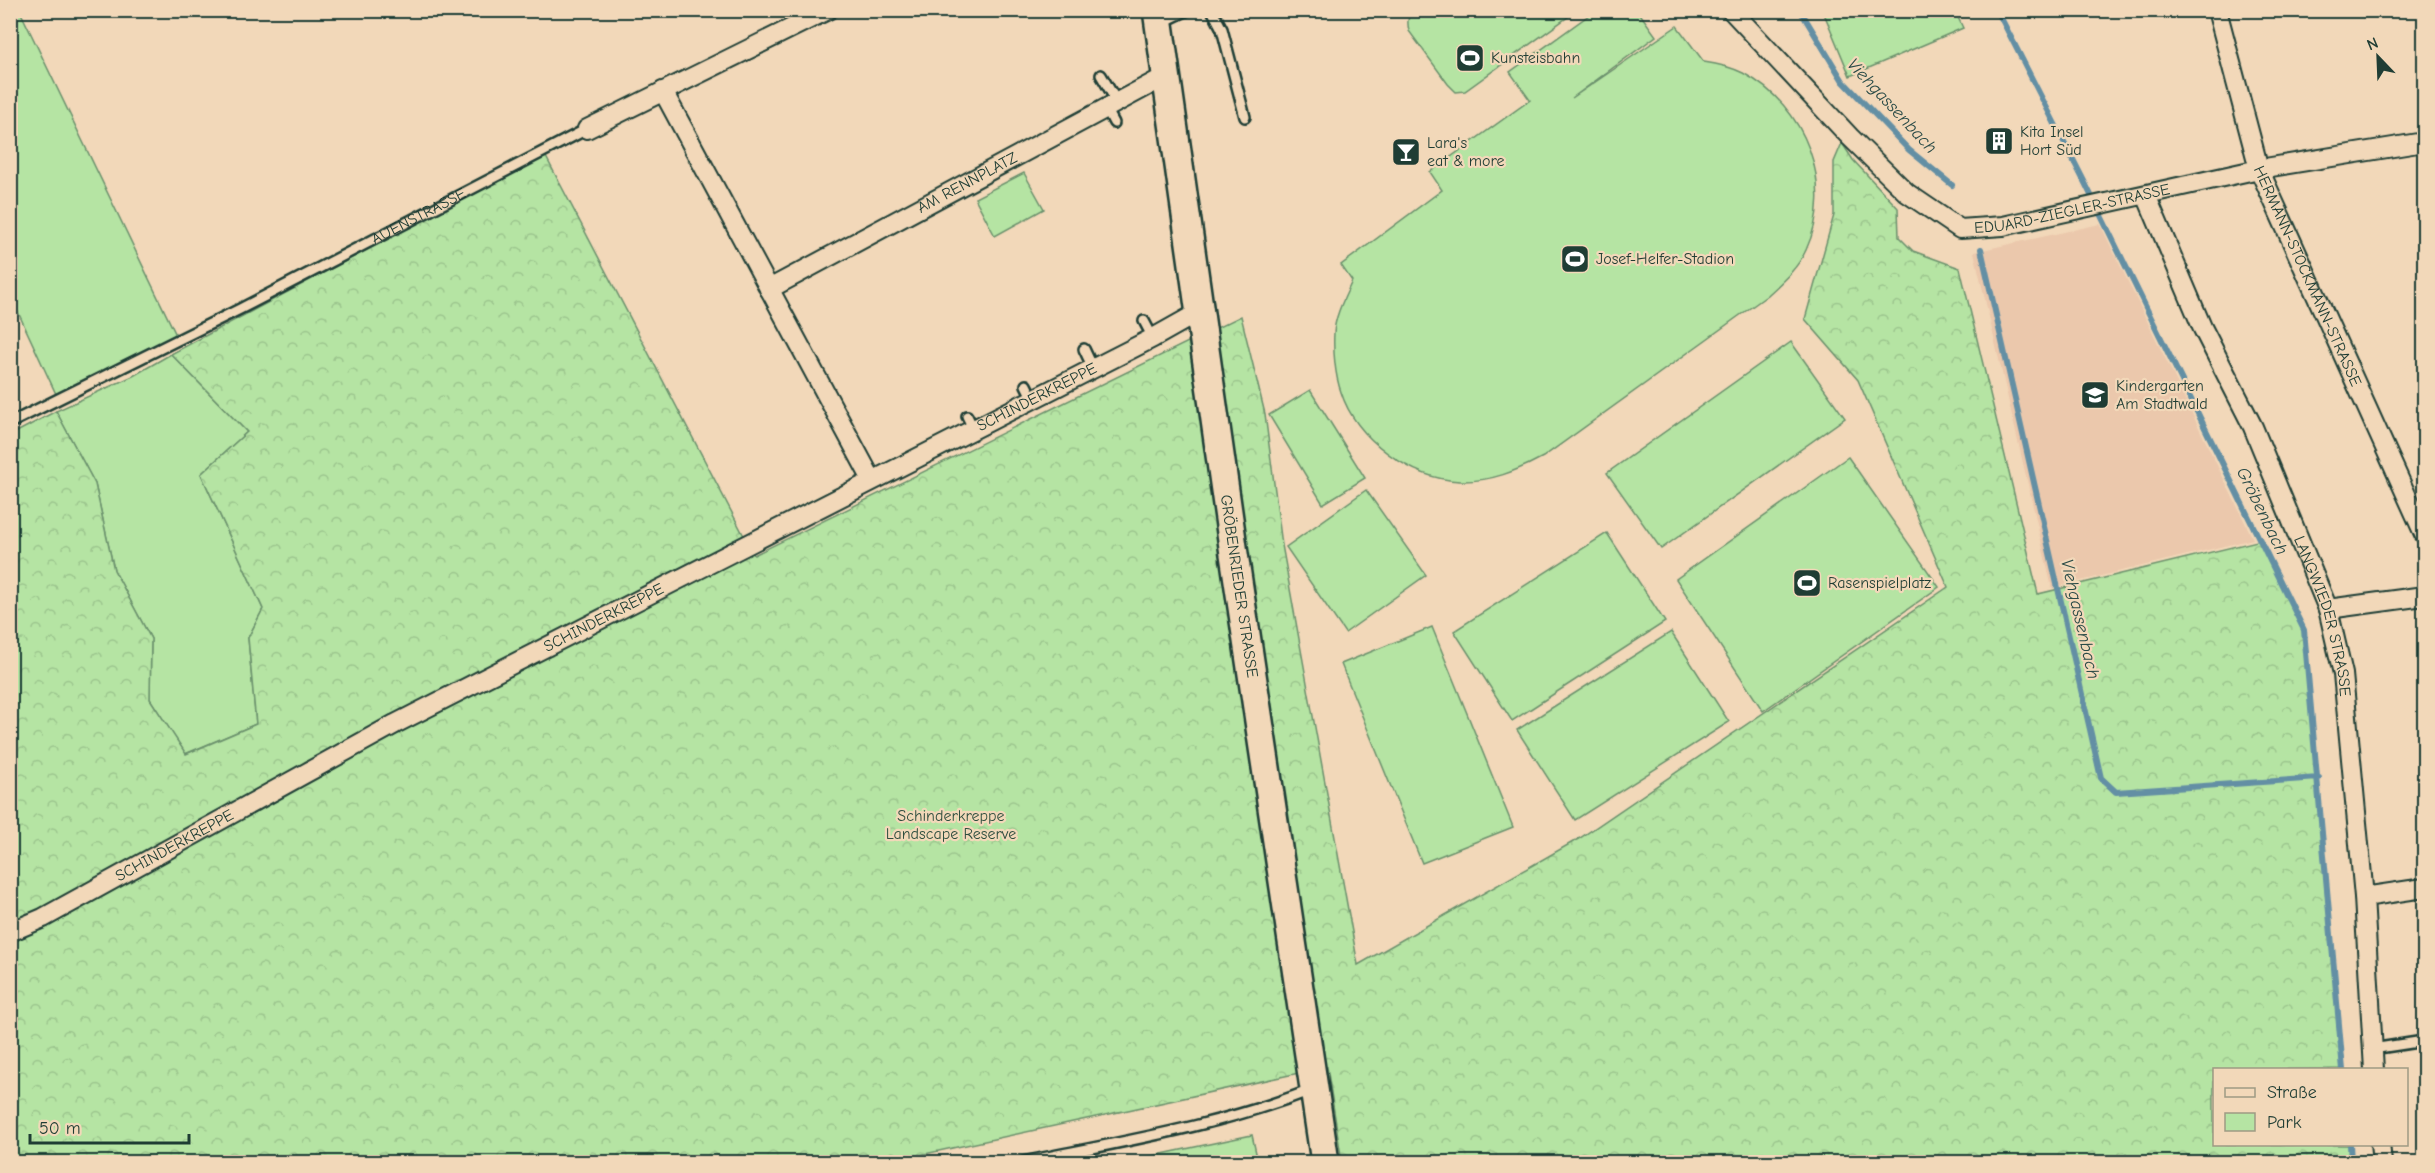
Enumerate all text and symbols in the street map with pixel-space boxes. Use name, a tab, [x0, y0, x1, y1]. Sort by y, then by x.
north arrow	[2348, 27, 2408, 87]
text: N	[2364, 34, 2381, 54]
sports icon: Kunsteisbahn	[1454, 42, 1486, 74]
place label: Kunsteisbahn	[1491, 49, 1580, 67]
water label: Viehgassenbach	[1843, 54, 1941, 158]
place label: Kita Insel Hort Süd	[2020, 123, 2084, 159]
building icon: Kita Insel Hort Süd	[1983, 125, 2015, 157]
place label: Lara's eat & more	[1427, 134, 1505, 170]
bar icon: Lara's eat & more	[1390, 136, 1422, 168]
street label: AM RENNPLATZ	[914, 148, 1020, 217]
street label: HERMANN-STOCKMANN-STRASSE	[2250, 163, 2365, 389]
street label: EDUARD-ZIEGLER-STRASSE	[1974, 180, 2172, 237]
street label: AUENSTRASSE	[368, 184, 469, 248]
sports icon: Josef-Helfer-Stadion	[1559, 243, 1591, 275]
place label: Josef-Helfer-Stadion	[1596, 250, 1734, 268]
street label: SCHINDERKREPPE	[974, 359, 1100, 435]
place label: Kindergarten Am Stadtwald	[2116, 377, 2208, 413]
school or university icon: Kindergarten Am Stadtwald	[2079, 379, 2111, 411]
water label: Gröbenbach	[2232, 464, 2292, 558]
street label: GRÖBENRIEDER STRASSE	[1217, 493, 1261, 679]
street label: LANGWIEDER STRASSE	[2290, 533, 2354, 697]
water label: Viehgassenbach	[2056, 557, 2104, 681]
sports icon: Rasenspielplatz	[1791, 567, 1823, 599]
place label: Rasenspielplatz	[1828, 574, 1931, 592]
street label: SCHINDERKREPPE	[541, 580, 667, 656]
street label: SCHINDERKREPPE	[112, 806, 237, 885]
park label: Schinderkreppe Landscape Reserve	[886, 807, 1016, 843]
legend	[2213, 1068, 2408, 1146]
text: Straße	[2267, 1082, 2317, 1103]
scale bar	[30, 1107, 189, 1145]
text: Park	[2267, 1112, 2302, 1133]
text: 50 m	[39, 1118, 81, 1139]

